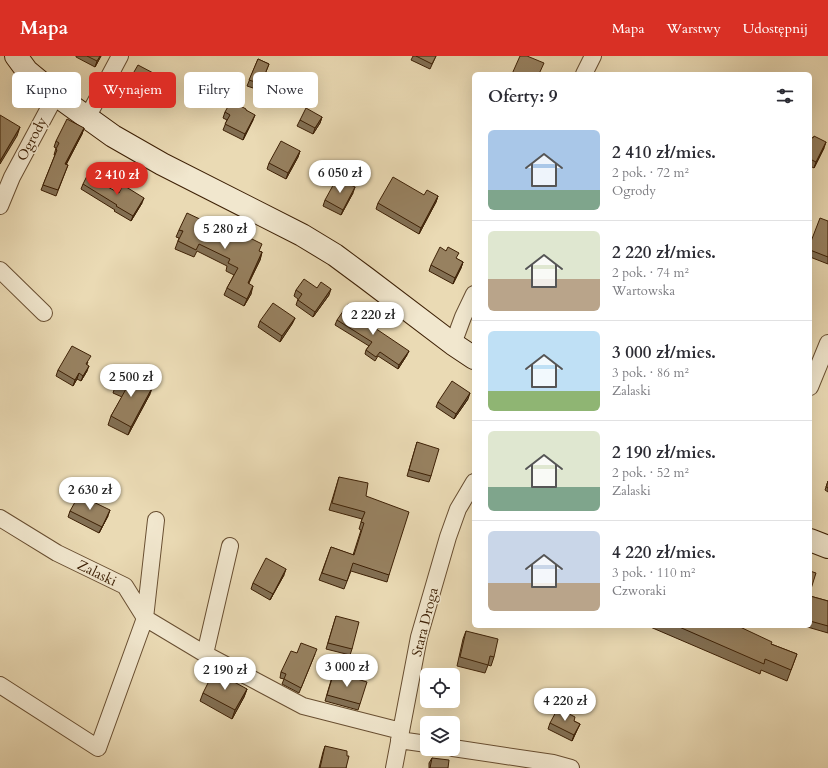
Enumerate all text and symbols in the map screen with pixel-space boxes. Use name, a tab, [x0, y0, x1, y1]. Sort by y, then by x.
text: Mapa	[20, 15, 68, 41]
text: Mapa	[612, 19, 644, 38]
text: Warstwy	[666, 19, 721, 38]
text: Udostępnij	[743, 19, 808, 38]
chip: Kupno	[12, 72, 81, 108]
chip: Wynajem	[89, 72, 176, 108]
chip: Filtry	[184, 72, 245, 108]
chip: Nowe	[253, 72, 318, 108]
text: Oferty: 9	[488, 85, 557, 108]
icon: filters	[774, 85, 796, 107]
street label: Ogrody	[12, 113, 52, 164]
text: 2 410 zł/mies.	[612, 141, 716, 164]
icon: home	[520, 146, 568, 194]
pin: 6 050 zł	[299, 160, 381, 194]
pin: 2 410 zł	[76, 162, 158, 196]
text: 6 050 zł	[318, 164, 362, 182]
text: 2 pok. · 72 m²	[612, 164, 689, 182]
text: 2 410 zł	[95, 166, 139, 184]
text: Ogrody	[612, 182, 656, 200]
pin: 5 280 zł	[184, 216, 266, 250]
text: 5 280 zł	[203, 220, 247, 238]
text: 2 220 zł/mies.	[612, 241, 716, 264]
icon: home	[520, 247, 568, 295]
text: 2 pok. · 74 m²	[612, 264, 689, 282]
text: Wartowska	[612, 282, 675, 300]
pin: 2 220 zł	[332, 302, 414, 336]
text: 2 220 zł	[351, 306, 395, 324]
text: 3 000 zł/mies.	[612, 341, 716, 364]
icon: home	[520, 347, 568, 395]
pin: 2 500 zł	[90, 364, 172, 398]
text: 3 pok. · 86 m²	[612, 364, 689, 382]
text: 2 500 zł	[109, 368, 153, 386]
text: Zalaski	[612, 382, 651, 400]
text: 2 190 zł/mies.	[612, 441, 716, 464]
icon: home	[520, 447, 568, 495]
text: 2 pok. · 52 m²	[612, 464, 689, 482]
pin: 2 630 zł	[49, 477, 131, 511]
text: 2 630 zł	[68, 481, 112, 499]
text: Zalaski	[612, 482, 651, 500]
text: 4 220 zł/mies.	[612, 541, 716, 564]
icon: home	[520, 547, 568, 595]
street label: Zalaski	[74, 555, 120, 591]
text: 3 pok. · 110 m²	[612, 564, 695, 582]
text: Czworaki	[612, 582, 666, 600]
street label: Stara Droga	[407, 586, 443, 658]
pin: 3 000 zł	[306, 654, 388, 688]
pin: 2 190 zł	[184, 657, 266, 691]
text: 3 000 zł	[325, 658, 369, 676]
text: 2 190 zł	[203, 661, 247, 679]
map controls	[420, 668, 460, 756]
button: locate	[420, 668, 460, 708]
pin: 4 220 zł	[524, 688, 606, 722]
text: 4 220 zł	[543, 692, 587, 710]
button: layers	[420, 716, 460, 756]

